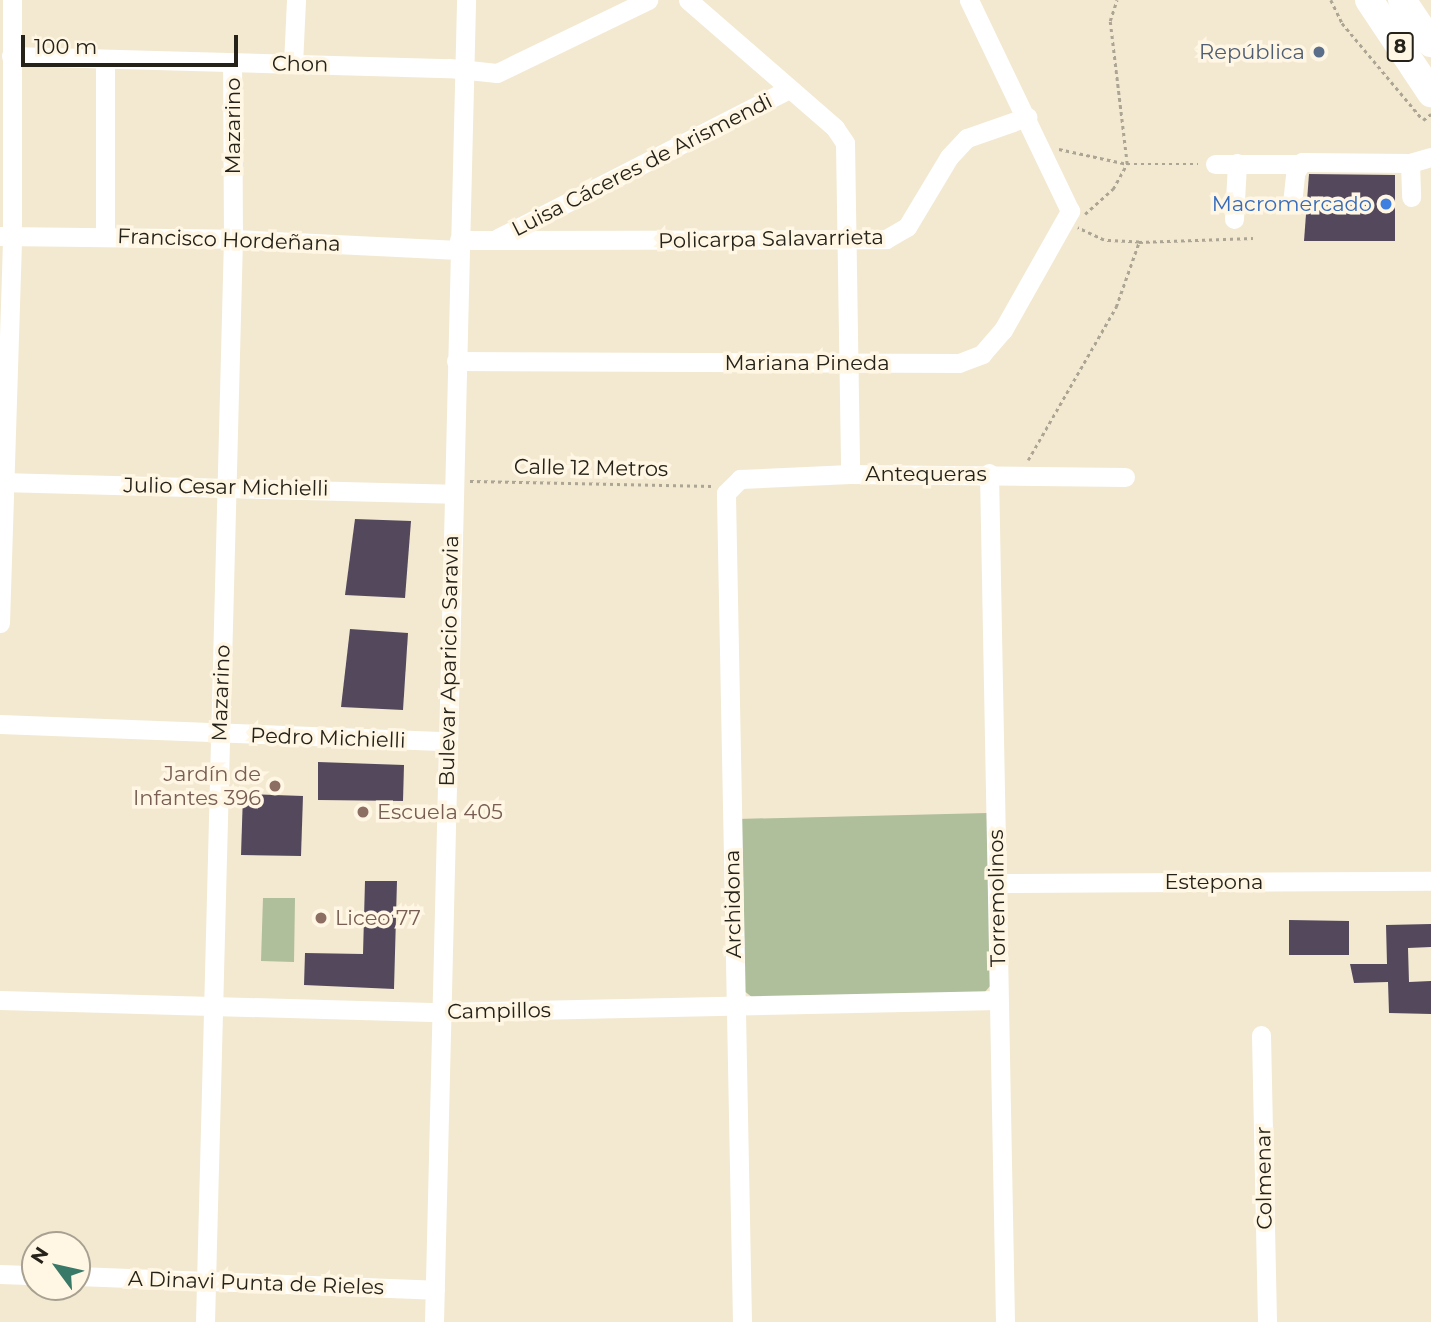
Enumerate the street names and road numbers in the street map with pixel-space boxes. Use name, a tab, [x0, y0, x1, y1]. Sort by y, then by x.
road number: 8	[1386, 32, 1414, 62]
street label: Chon	[272, 51, 328, 77]
street label: Mazarino	[220, 78, 246, 174]
street label: Luisa Cáceres de Arismendi	[508, 88, 776, 242]
street label: Francisco Hordeñana	[117, 224, 341, 256]
street label: Policarpa Salavarrieta	[658, 224, 884, 254]
street label: Mariana Pineda	[724, 350, 890, 376]
street label: Calle 12 Metros	[514, 454, 668, 482]
street label: Antequeras	[865, 461, 987, 487]
street label: Julio Cesar Michielli	[123, 473, 329, 501]
street label: Bulevar Aparicio Saravia	[434, 535, 464, 787]
street label: Mazarino	[207, 644, 235, 742]
street label: Pedro Michielli	[250, 723, 406, 753]
street label: Torremolinos	[983, 829, 1011, 967]
street label: Archidona	[719, 849, 747, 959]
street label: Estepona	[1165, 869, 1263, 895]
street label: Campillos	[447, 997, 551, 1025]
street label: Colmenar	[1251, 1126, 1277, 1230]
street label: A Dinavi Punta de Rieles	[127, 1266, 385, 1300]

